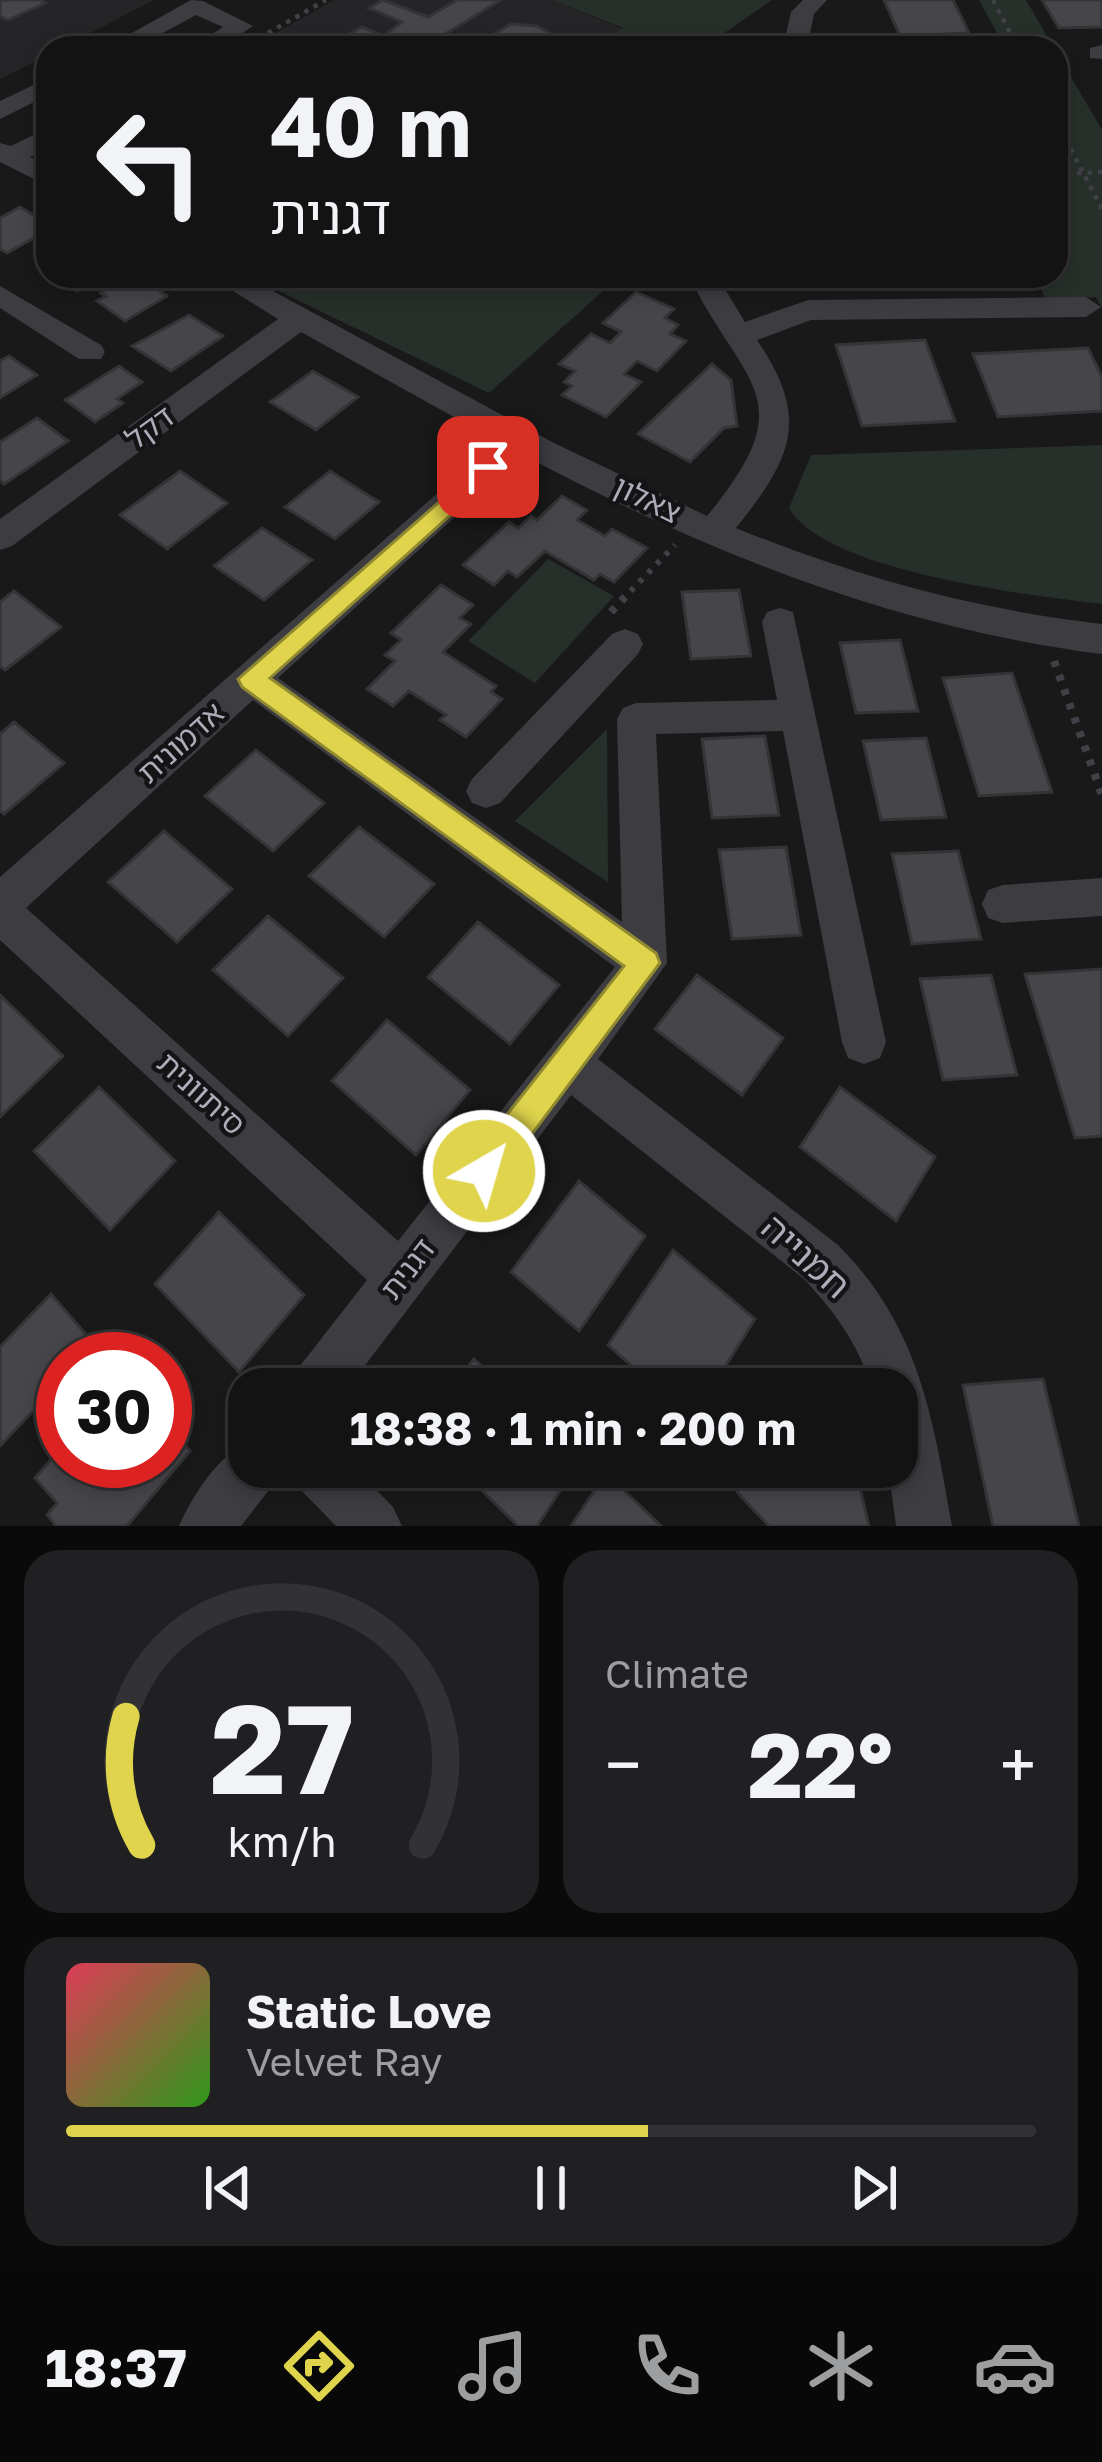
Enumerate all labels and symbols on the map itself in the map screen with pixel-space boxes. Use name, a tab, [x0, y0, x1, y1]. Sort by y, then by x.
street label: דקל	[118, 398, 181, 457]
pin	[437, 416, 539, 518]
street label: צאלון	[608, 468, 687, 531]
street label: אדמונית	[130, 694, 231, 790]
street label: סיתוונית	[150, 1044, 253, 1142]
position arrow	[421, 1108, 547, 1234]
street label: חמנייה	[753, 1205, 859, 1306]
street label: דגנית	[372, 1231, 442, 1306]
speed limit sign: 30	[36, 1332, 192, 1488]

